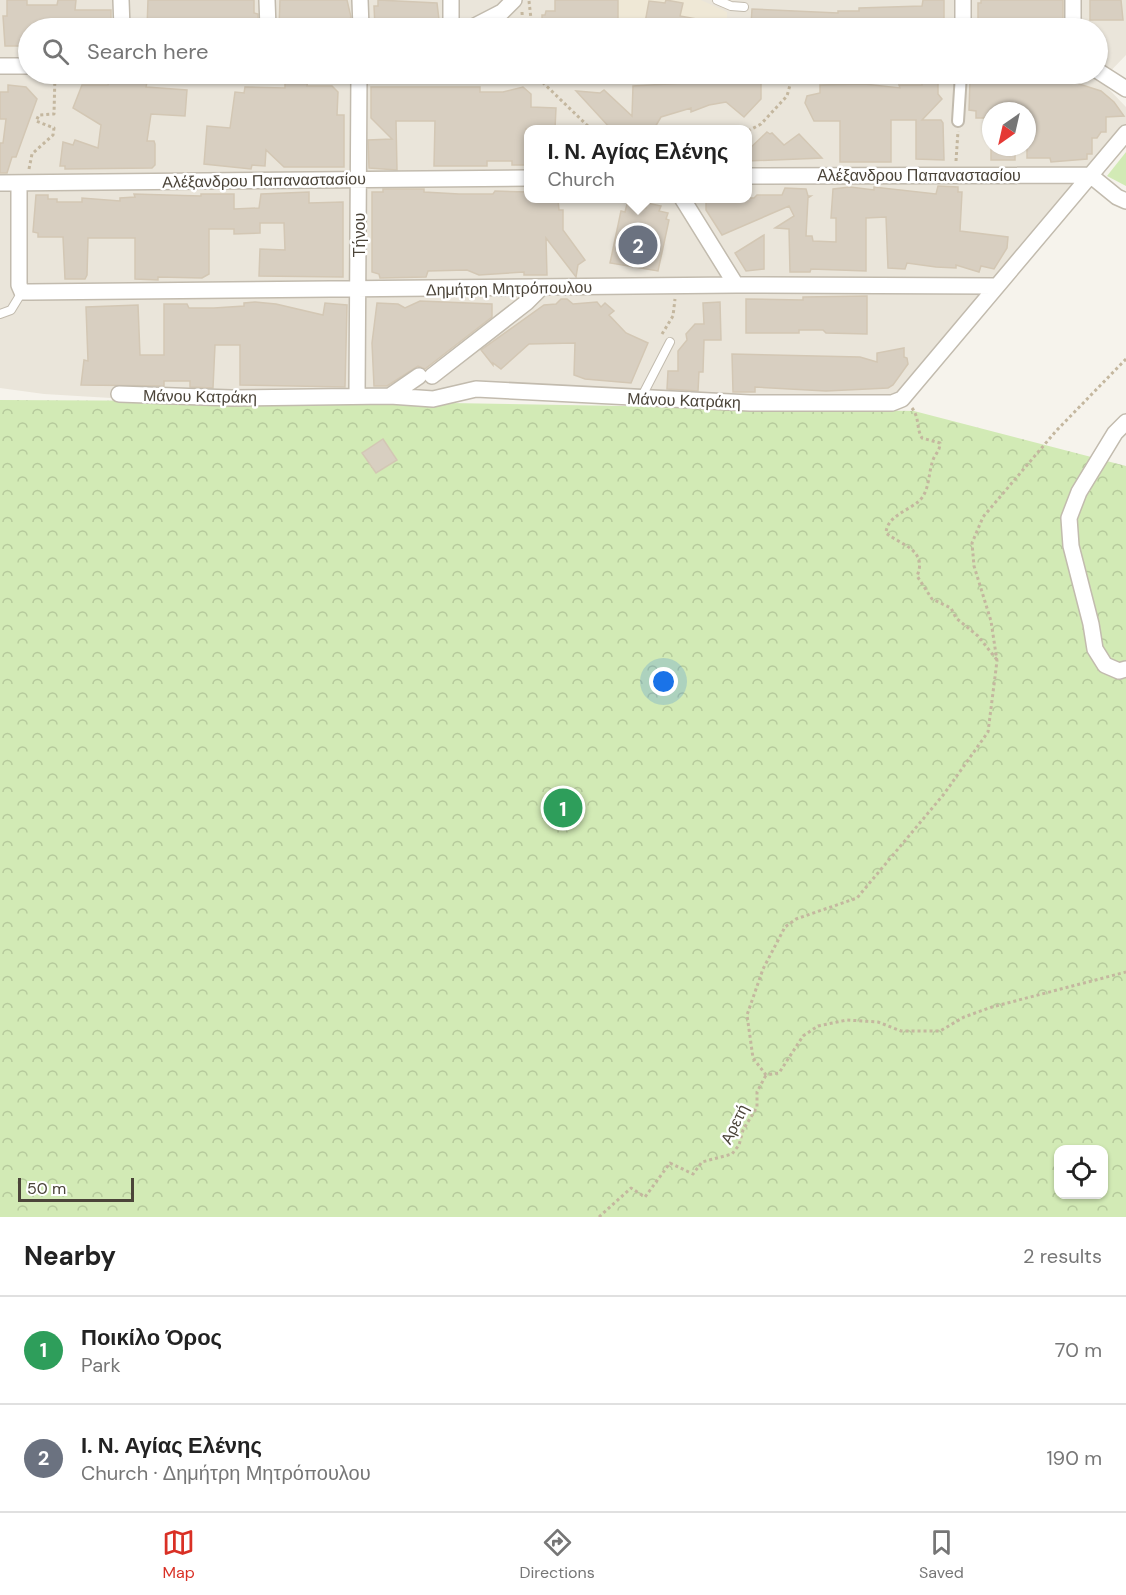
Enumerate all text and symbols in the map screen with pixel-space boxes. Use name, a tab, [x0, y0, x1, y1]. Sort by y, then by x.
search box	[18, 18, 1108, 84]
icon: search	[39, 35, 72, 68]
text: Search here	[87, 37, 208, 66]
north arrow	[982, 102, 1036, 156]
popup	[524, 125, 752, 203]
text: Ι. Ν. Αγίας Ελένης	[548, 137, 728, 166]
street label: Αλέξανδρου Παπαναστασίου	[817, 165, 1021, 186]
text: Church	[548, 166, 615, 192]
street label: Αλέξανδρου Παπαναστασίου	[162, 168, 366, 193]
street label: Τήνου	[349, 213, 370, 257]
pin: 2	[618, 222, 658, 268]
street label: Δημήτρη Μητρόπουλου	[426, 277, 592, 300]
street label: Μάνου Κατράκη	[143, 385, 257, 408]
street label: Μάνου Κατράκη	[627, 388, 741, 413]
your location	[649, 667, 678, 696]
pin: 1	[544, 786, 582, 830]
street label: Αρετή	[716, 1101, 753, 1148]
map controls	[1054, 1145, 1108, 1199]
button: locate	[1054, 1145, 1108, 1199]
scale bar	[18, 1175, 134, 1202]
text: 50 m	[27, 1178, 66, 1199]
text: Nearby	[24, 1239, 116, 1273]
text: 2 results	[1023, 1243, 1102, 1269]
text: Ποικίλο Όρος	[81, 1323, 222, 1352]
text: 1	[40, 1337, 47, 1363]
text: 70 m	[1055, 1337, 1102, 1363]
text: Park	[81, 1352, 121, 1378]
text: Ι. Ν. Αγίας Ελένης	[81, 1431, 262, 1460]
text: 2	[38, 1445, 49, 1471]
text: 190 m	[1046, 1445, 1102, 1471]
text: Church · Δημήτρη Μητρόπουλου	[81, 1460, 371, 1486]
tab: Map	[162, 1526, 195, 1583]
tab: Directions	[519, 1526, 595, 1583]
tab: Saved	[919, 1526, 964, 1583]

